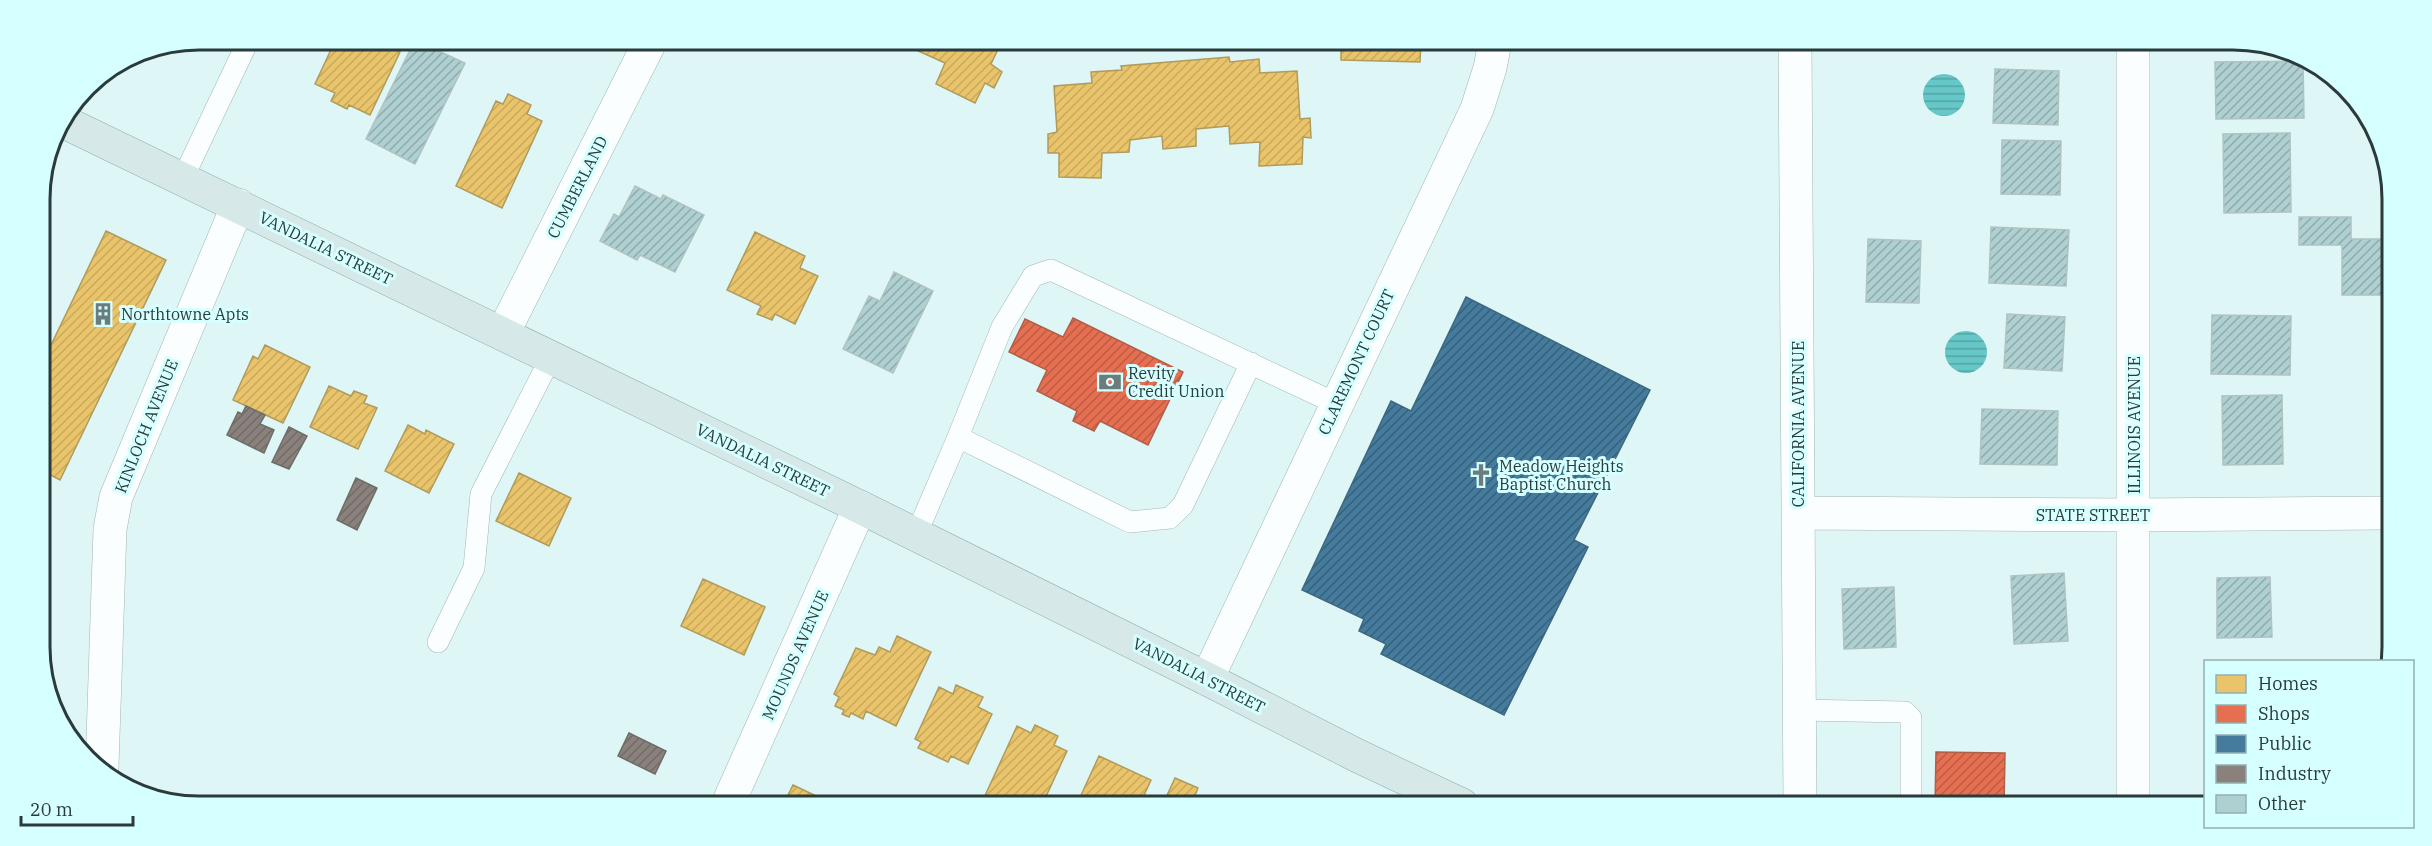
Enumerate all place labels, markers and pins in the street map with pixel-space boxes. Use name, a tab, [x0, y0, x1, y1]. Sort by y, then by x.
building icon: Northtowne Apts	[90, 301, 116, 327]
place label: Northtowne Apts	[121, 304, 249, 324]
place label: Revity Credit Union	[1128, 363, 1224, 401]
bank icon: Revity Credit Union	[1097, 369, 1123, 395]
place label: Meadow Heights Baptist Church	[1499, 456, 1624, 494]
church icon: Meadow Heights Baptist Church	[1468, 462, 1494, 488]

